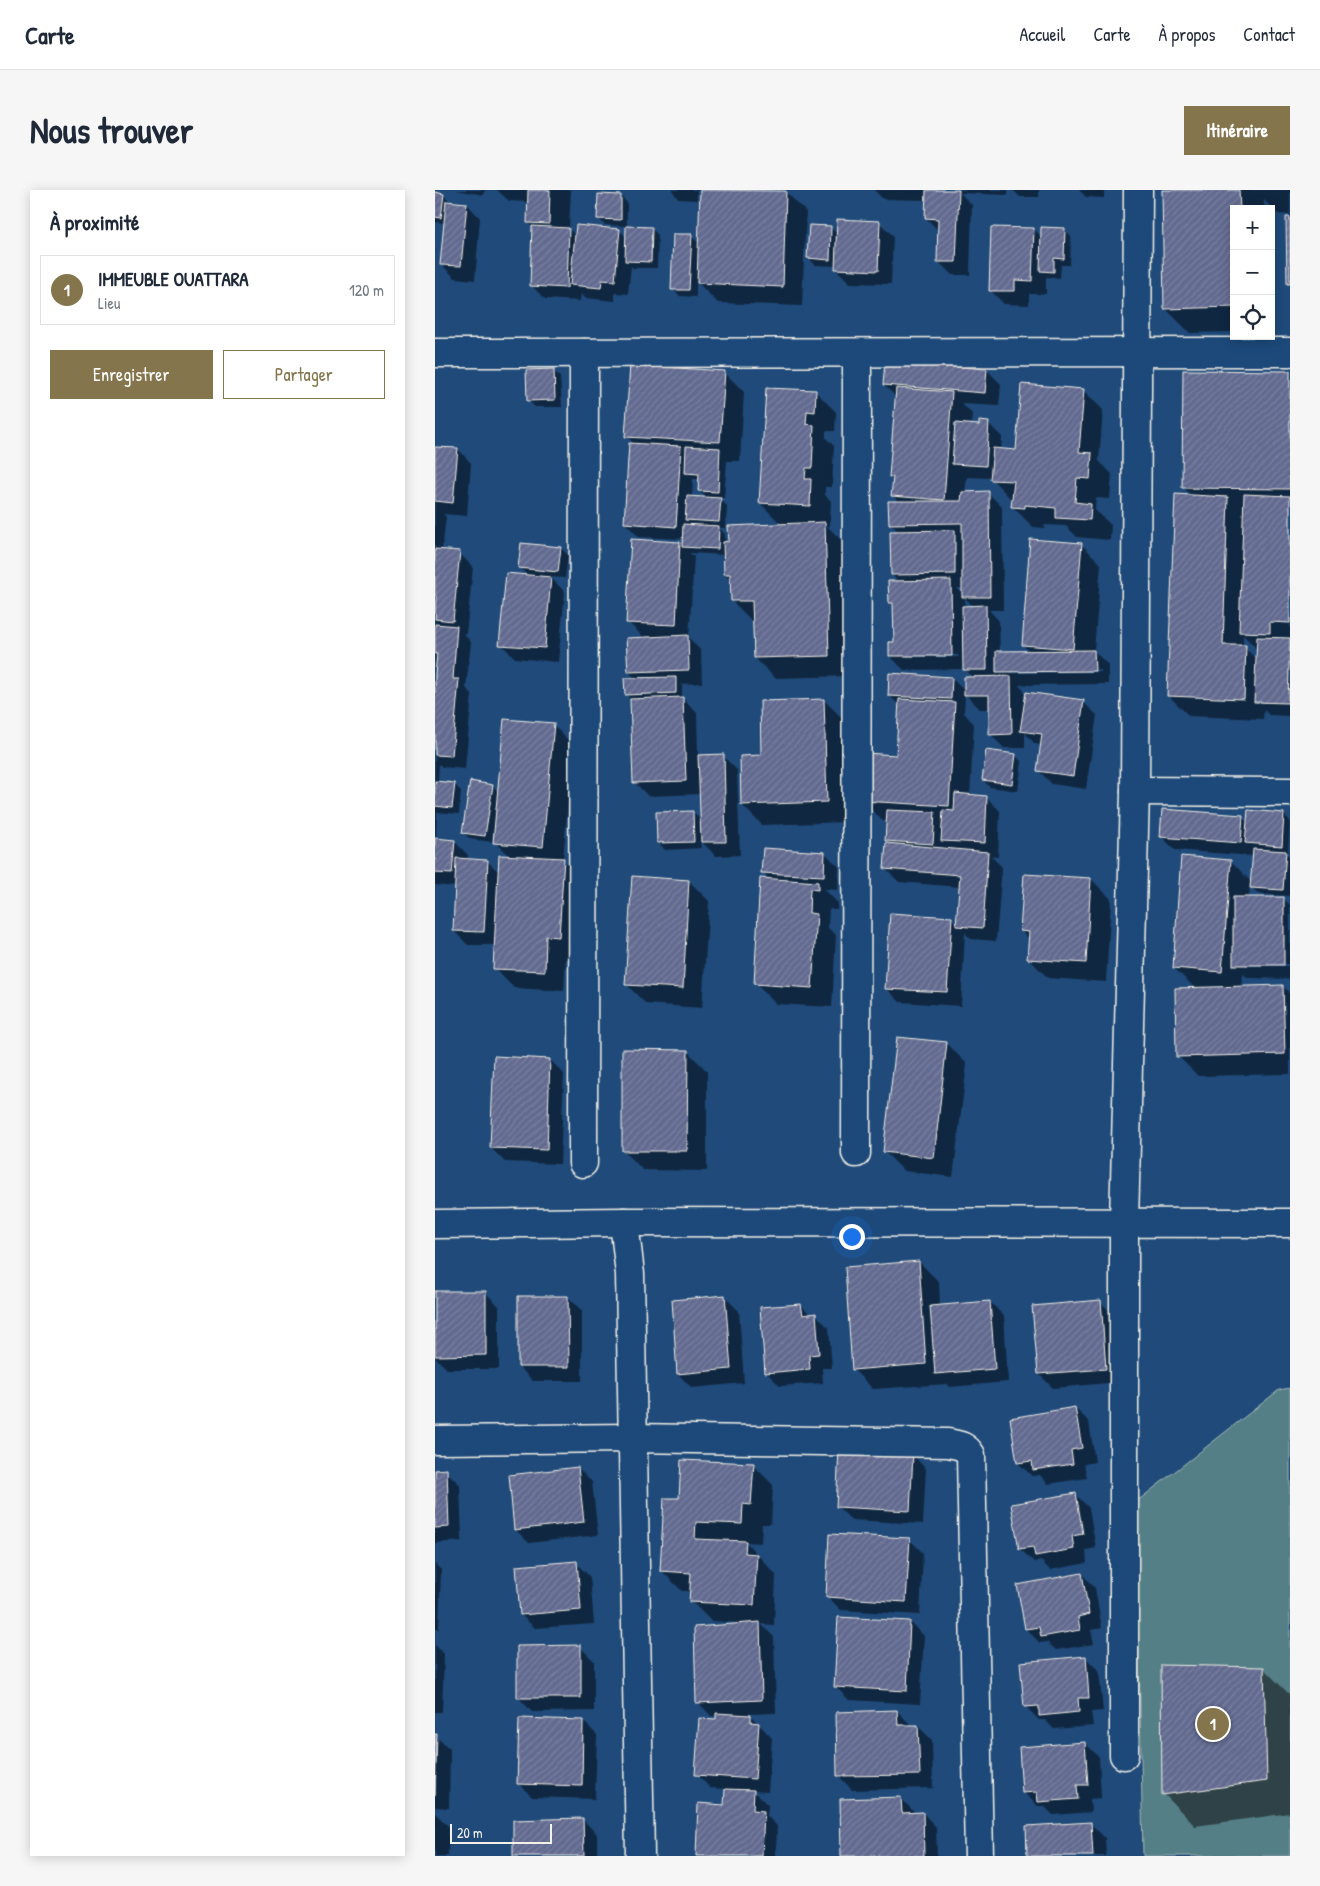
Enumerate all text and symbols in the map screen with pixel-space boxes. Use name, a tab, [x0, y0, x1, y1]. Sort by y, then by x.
text: Carte	[25, 19, 75, 51]
text: Accueil	[1019, 22, 1065, 47]
text: Carte	[1093, 22, 1131, 47]
text: À propos	[1159, 22, 1215, 47]
text: Contact	[1243, 22, 1295, 47]
button: Itinéraire	[1184, 106, 1290, 155]
text: Nous trouver	[30, 107, 193, 154]
map controls	[1230, 205, 1275, 340]
button: +	[1230, 205, 1275, 250]
text: À proximité	[50, 208, 139, 237]
button: −	[1230, 250, 1275, 295]
text: IMMEUBLE OUATTARA	[98, 266, 249, 292]
text: 1	[64, 279, 70, 301]
text: 120 m	[349, 279, 384, 301]
text: Lieu	[98, 292, 120, 314]
button: locate	[1230, 295, 1275, 340]
button: Enregistrer	[50, 350, 213, 399]
button: Partager	[223, 350, 385, 399]
your location	[839, 1224, 865, 1250]
pin: 1	[1197, 1705, 1229, 1743]
scale bar	[450, 1821, 553, 1844]
text: 20 m	[457, 1823, 483, 1842]

